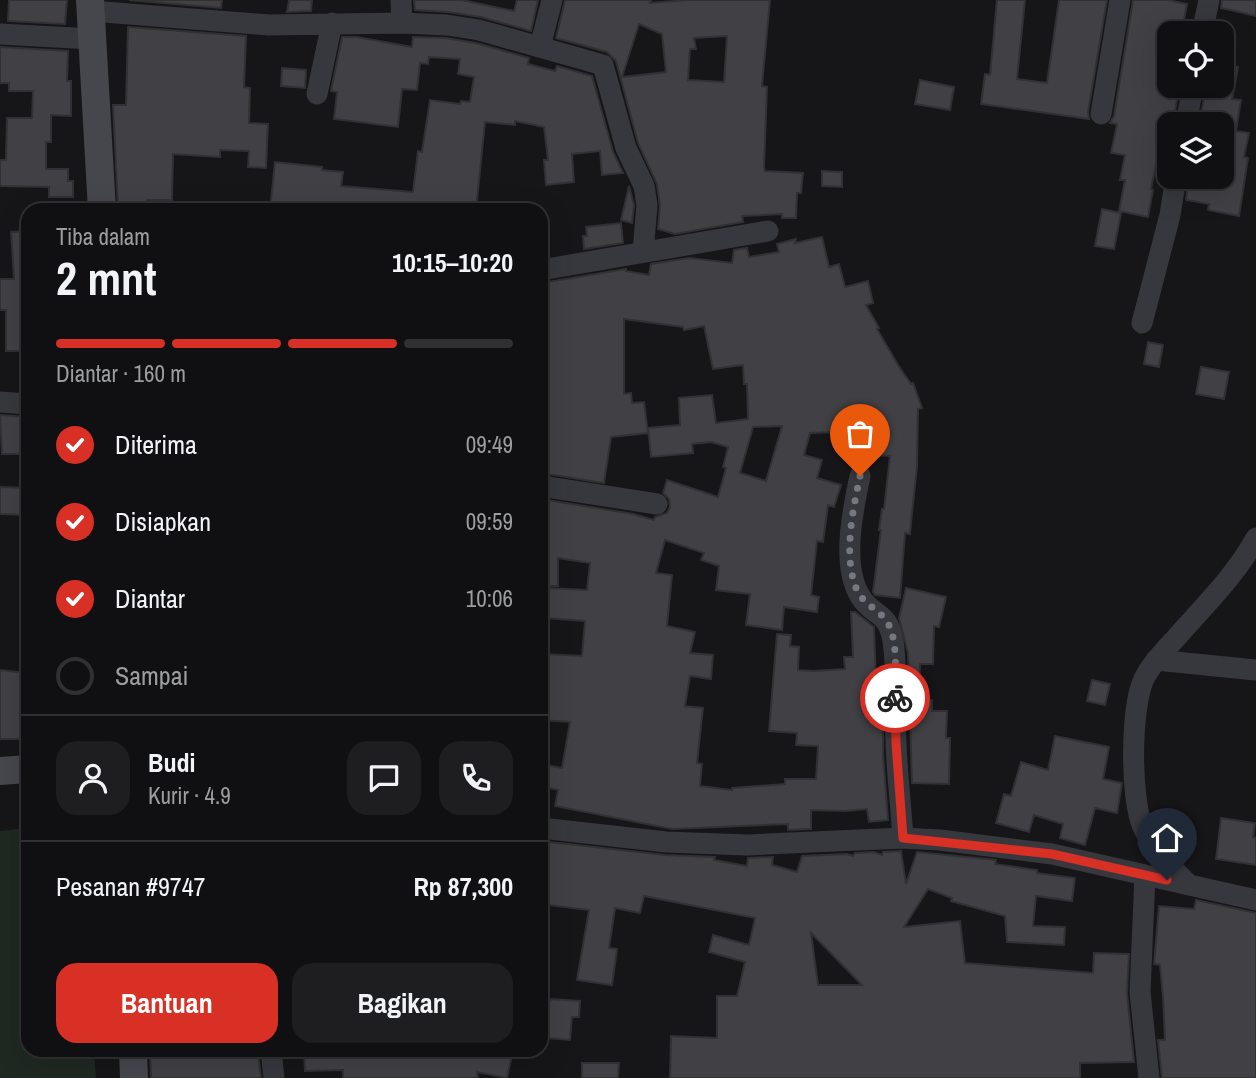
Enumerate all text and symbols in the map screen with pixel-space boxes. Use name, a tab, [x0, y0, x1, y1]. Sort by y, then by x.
map controls	[1157, 21, 1234, 189]
button: locate	[1157, 21, 1234, 98]
button: layers	[1157, 112, 1234, 189]
text: Tiba dalam	[56, 221, 150, 252]
text: 10:15–10:20	[392, 245, 513, 280]
text: 2 mnt	[56, 247, 157, 309]
text: Diantar · 160 m	[56, 358, 186, 389]
pin	[830, 404, 890, 476]
icon: bag	[841, 415, 879, 453]
icon: check	[56, 426, 94, 464]
text: Diterima	[115, 427, 197, 462]
text: 09:49	[466, 429, 513, 460]
icon: check	[56, 503, 94, 541]
text: Disiapkan	[115, 504, 211, 539]
text: 09:59	[466, 506, 513, 537]
icon: check	[56, 580, 94, 618]
text: Diantar	[115, 581, 185, 616]
text: 10:06	[466, 583, 513, 614]
text: Sampai	[115, 658, 188, 693]
courier	[860, 663, 930, 733]
icon: bike	[876, 679, 914, 717]
button: person	[56, 741, 130, 815]
button: chat	[347, 741, 421, 815]
button: phone	[439, 741, 513, 815]
text: Budi	[148, 745, 195, 780]
text: Kurir · 4.9	[148, 780, 231, 811]
pin	[1137, 808, 1197, 880]
icon: home	[1148, 819, 1186, 857]
text: Pesanan #9747	[56, 869, 205, 904]
text: Rp 87,300	[413, 869, 513, 904]
button: Bantuan	[56, 963, 278, 1043]
button: Bagikan	[292, 963, 513, 1043]

